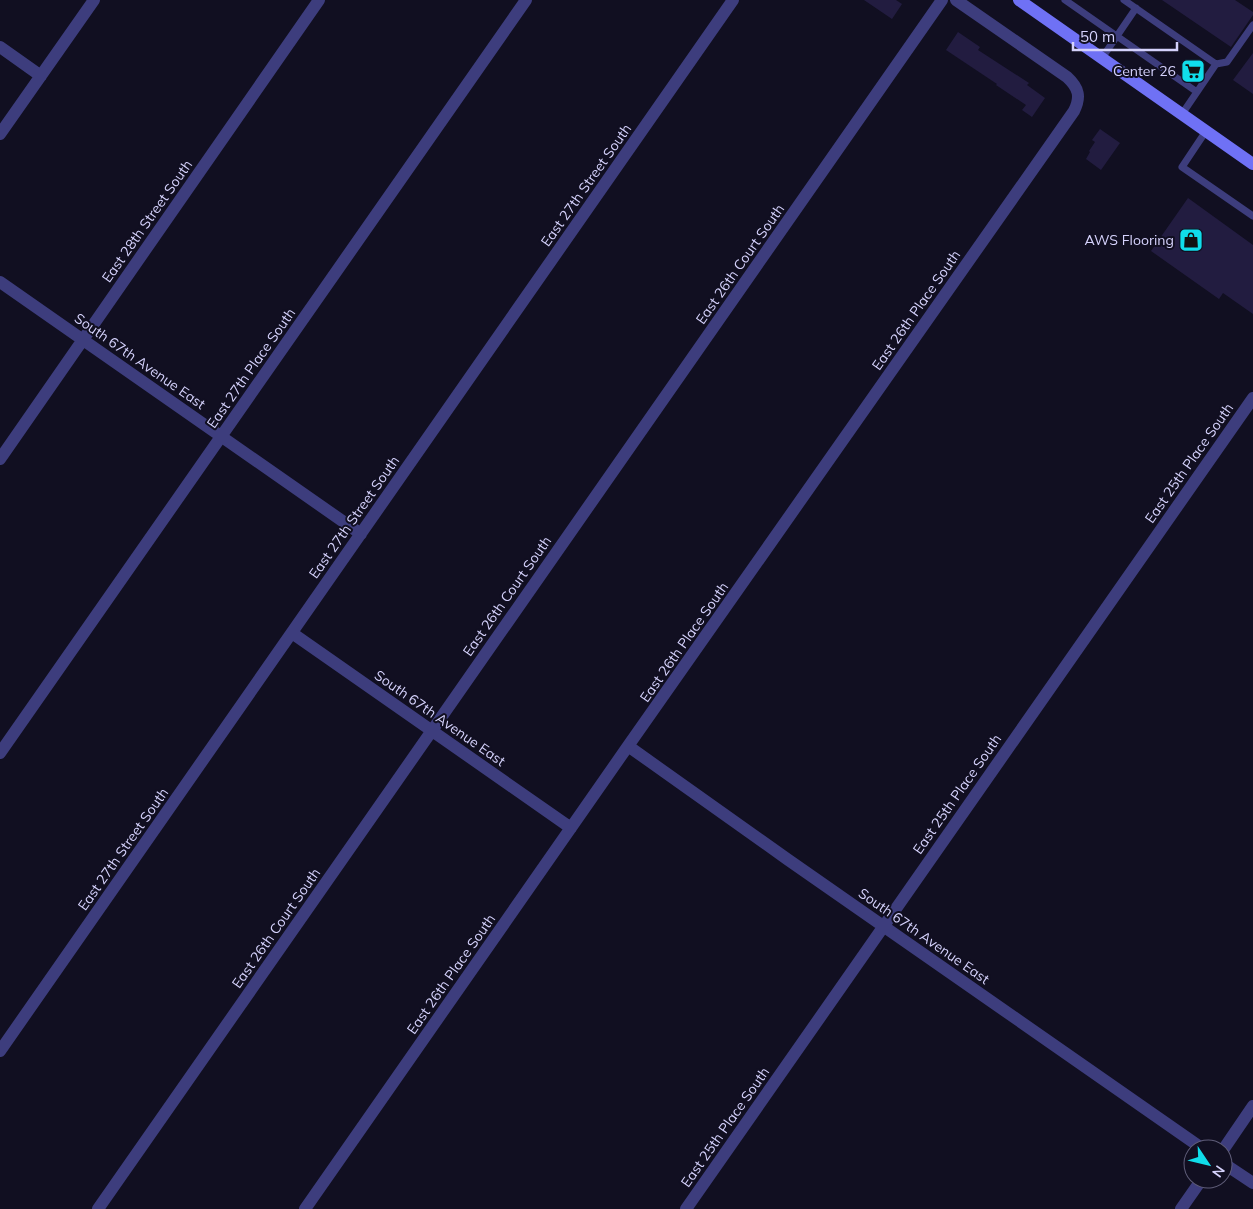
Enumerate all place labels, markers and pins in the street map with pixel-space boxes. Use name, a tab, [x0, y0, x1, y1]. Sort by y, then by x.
supermarket icon: Center 26	[1180, 58, 1206, 84]
place label: Center 26	[1113, 62, 1176, 80]
shop icon: AWS Flooring	[1178, 227, 1204, 253]
place label: AWS Flooring	[1084, 231, 1174, 249]

